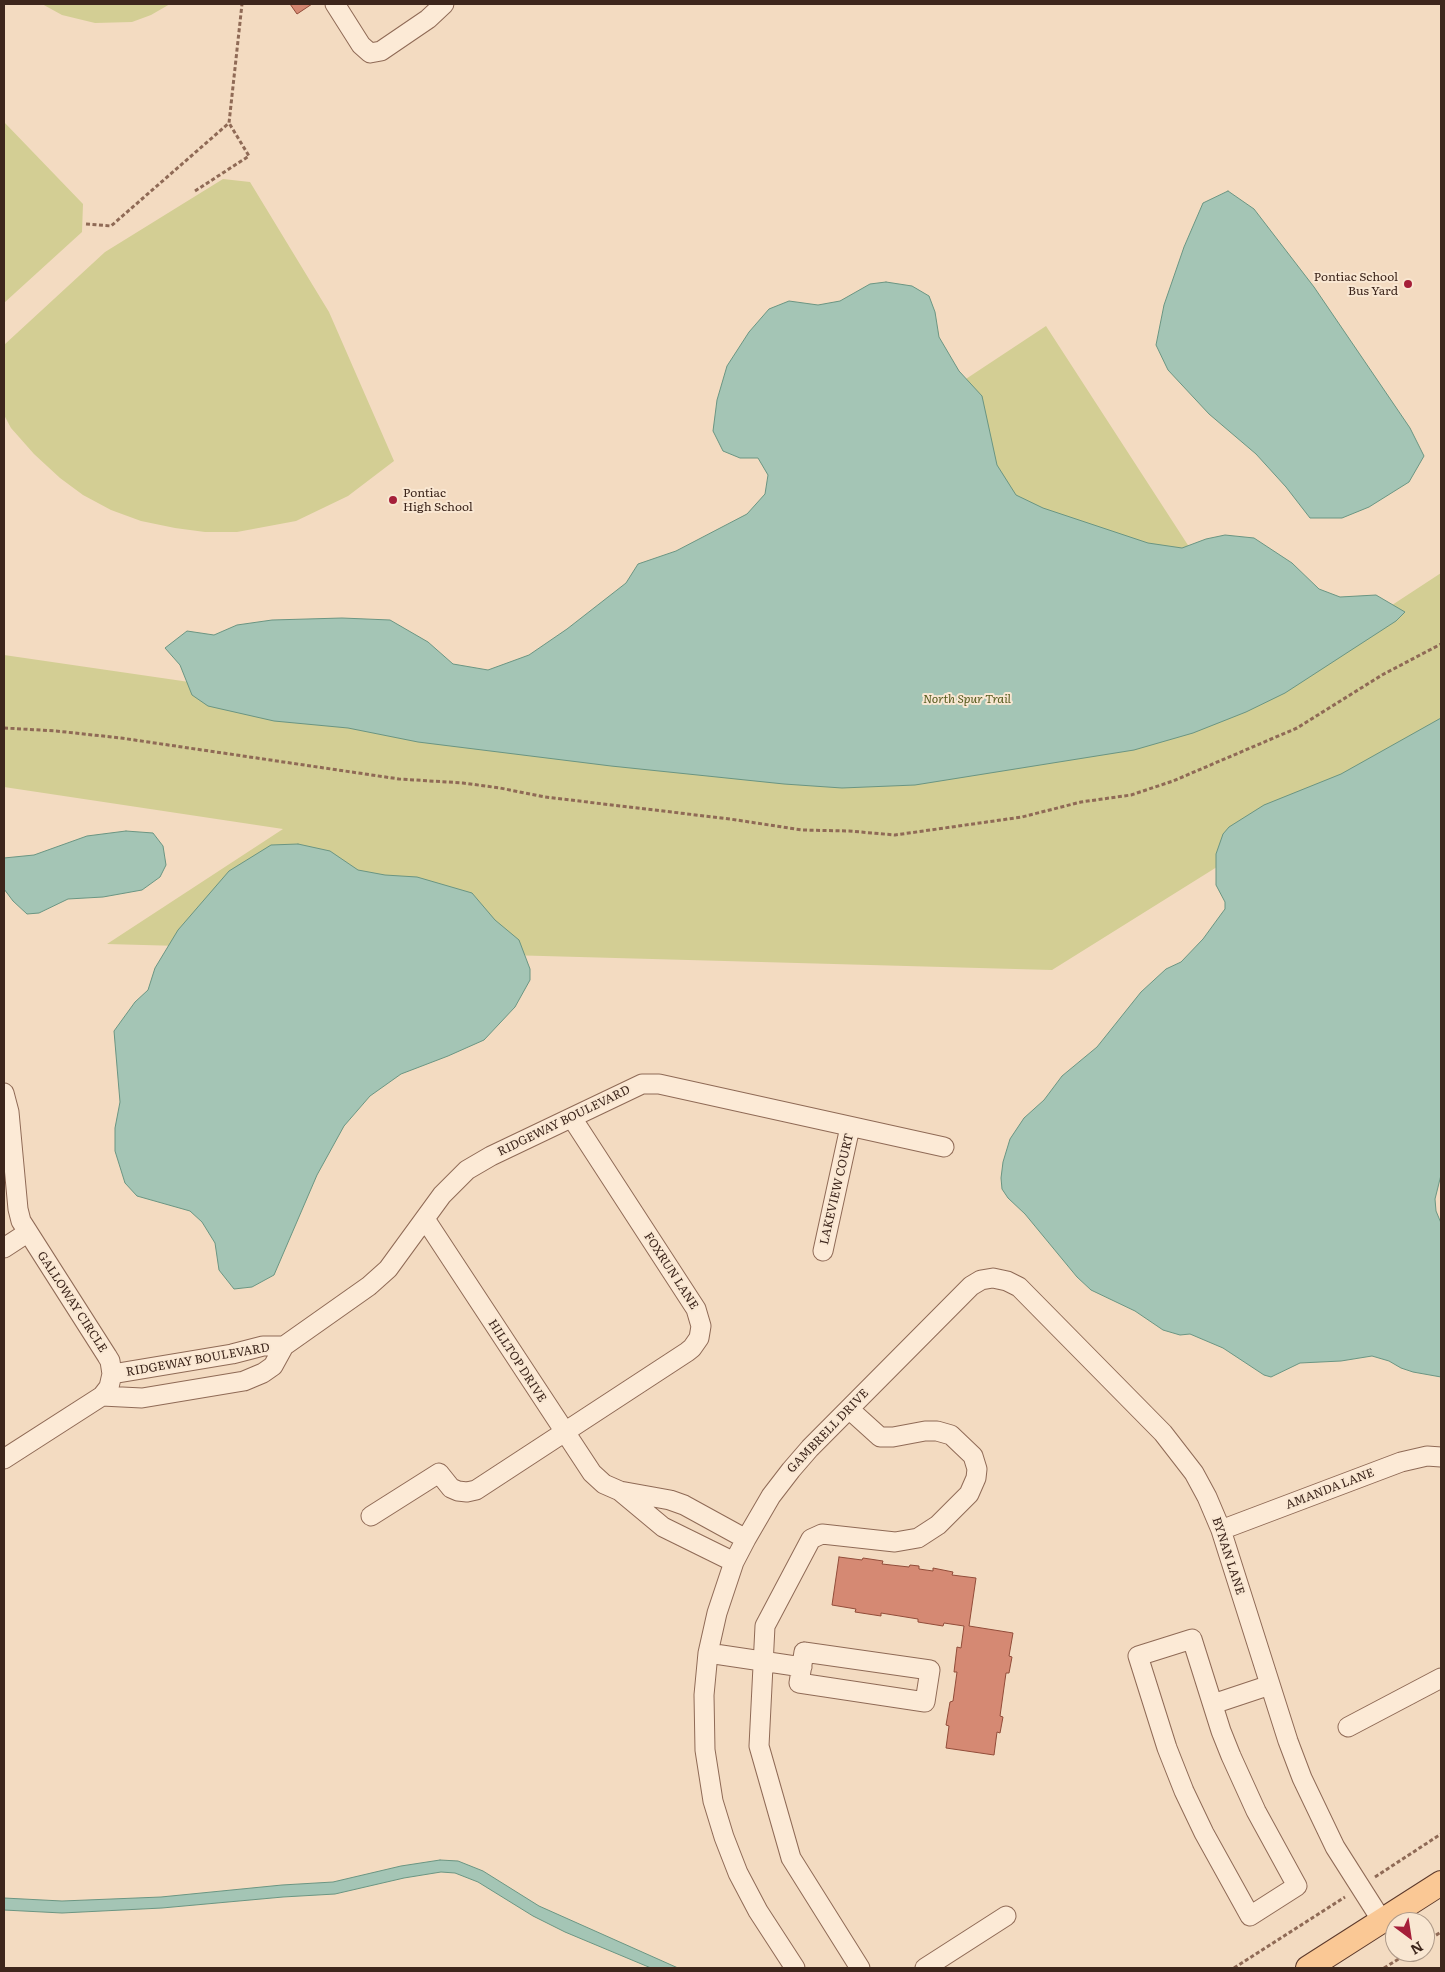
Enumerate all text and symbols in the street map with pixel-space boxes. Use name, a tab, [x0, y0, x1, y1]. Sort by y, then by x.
place label: Pontiac School Bus Yard	[1314, 270, 1398, 298]
marker: Pontiac School Bus Yard	[1402, 278, 1414, 290]
place label: Pontiac High School	[403, 486, 473, 514]
marker: Pontiac High School	[387, 494, 399, 506]
park label: North Spur Trail	[923, 692, 1011, 706]
street label: RIDGEWAY BOULEVARD	[495, 1083, 633, 1159]
street label: LAKEVIEW COURT	[817, 1132, 857, 1246]
street label: FOXRUN LANE	[641, 1230, 701, 1312]
street label: GALLOWAY CIRCLE	[34, 1249, 110, 1355]
street label: HILLTOP DRIVE	[485, 1317, 549, 1405]
street label: RIDGEWAY BOULEVARD	[125, 1340, 271, 1380]
street label: GAMBRELL DRIVE	[784, 1386, 872, 1476]
street label: AMANDA LANE	[1284, 1466, 1376, 1512]
street label: BYNAN LANE	[1209, 1515, 1247, 1597]
north arrow	[1385, 1912, 1435, 1962]
text: N	[1407, 1937, 1427, 1961]

